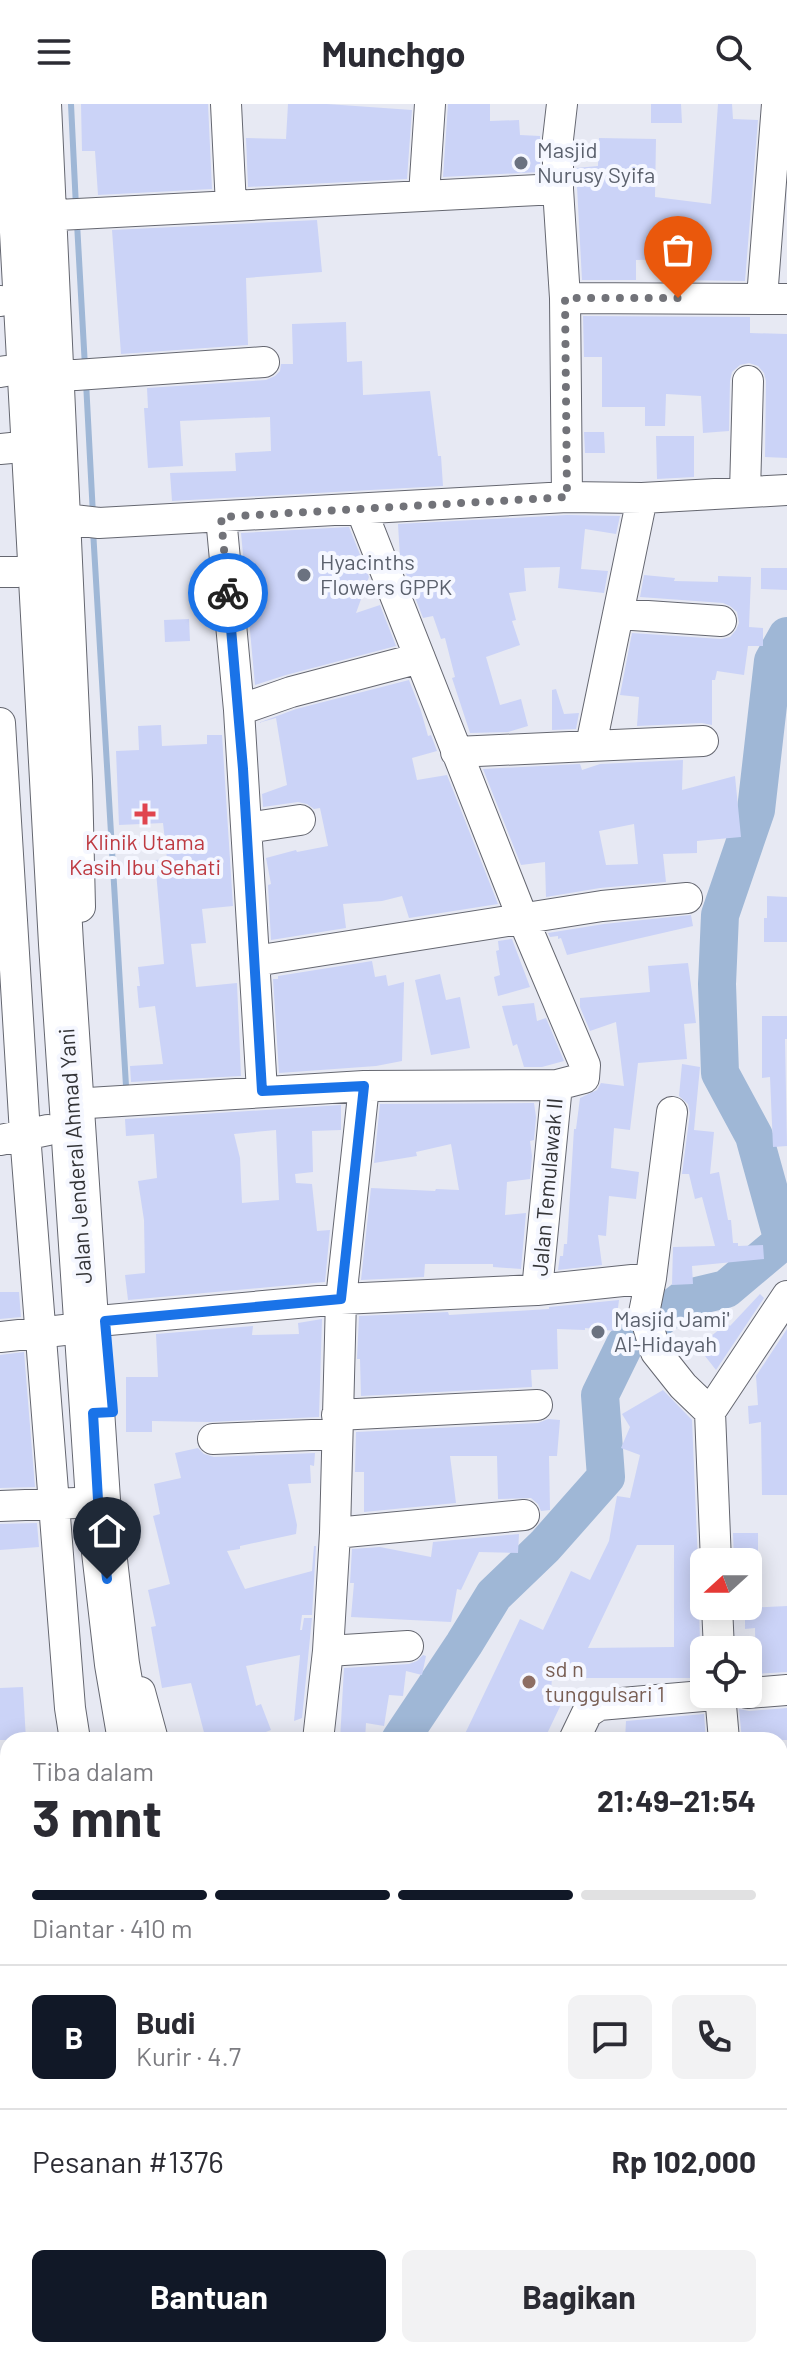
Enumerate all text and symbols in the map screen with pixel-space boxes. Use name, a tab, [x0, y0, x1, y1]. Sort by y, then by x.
icon: menu	[32, 30, 76, 74]
icon: search	[711, 30, 755, 74]
text: Munchgo	[321, 31, 466, 74]
place label: Masjid Nurusy Syifa	[537, 136, 655, 187]
marker: Masjid Nurusy Syifa	[512, 154, 530, 172]
pin	[644, 216, 712, 298]
icon: bag	[656, 228, 700, 272]
place label: Hyacinths Flowers GPPK	[320, 548, 452, 599]
courier	[188, 553, 268, 633]
marker: Hyacinths Flowers GPPK	[295, 566, 313, 584]
icon: bike	[206, 571, 250, 615]
marker: Klinik Utama Kasih Ibu Sehati	[134, 803, 156, 825]
place label: Klinik Utama Kasih Ibu Sehati	[69, 828, 221, 879]
street label: Jalan Jenderal Ahmad Yani	[52, 1027, 96, 1285]
street label: Jalan Temulawak II	[525, 1097, 567, 1277]
place label: Masjid Jami' Al-Hidayah	[614, 1305, 730, 1356]
marker: Masjid Jami' Al-Hidayah	[589, 1323, 607, 1341]
pin	[73, 1497, 141, 1579]
icon: home	[85, 1509, 129, 1553]
north arrow	[690, 1548, 762, 1620]
map controls	[690, 1548, 762, 1708]
button: locate	[690, 1636, 762, 1708]
place label: sd n tunggulsari 1	[545, 1655, 665, 1706]
marker: sd n tunggulsari 1	[520, 1673, 538, 1691]
text: Tiba dalam	[32, 1755, 154, 1786]
text: 21:49–21:54	[597, 1782, 756, 1818]
text: 3 mnt	[32, 1785, 162, 1847]
text: Diantar · 410 m	[32, 1912, 193, 1943]
button: chat	[568, 1995, 652, 2079]
button: phone	[672, 1995, 756, 2079]
text: Budi	[136, 2004, 195, 2040]
text: B	[65, 2019, 83, 2055]
text: Kurir · 4.7	[136, 2040, 241, 2071]
text: Pesanan #1376	[32, 2143, 224, 2179]
text: Rp 102,000	[612, 2143, 756, 2179]
button: Bantuan	[32, 2250, 386, 2342]
button: Bagikan	[402, 2250, 756, 2342]

